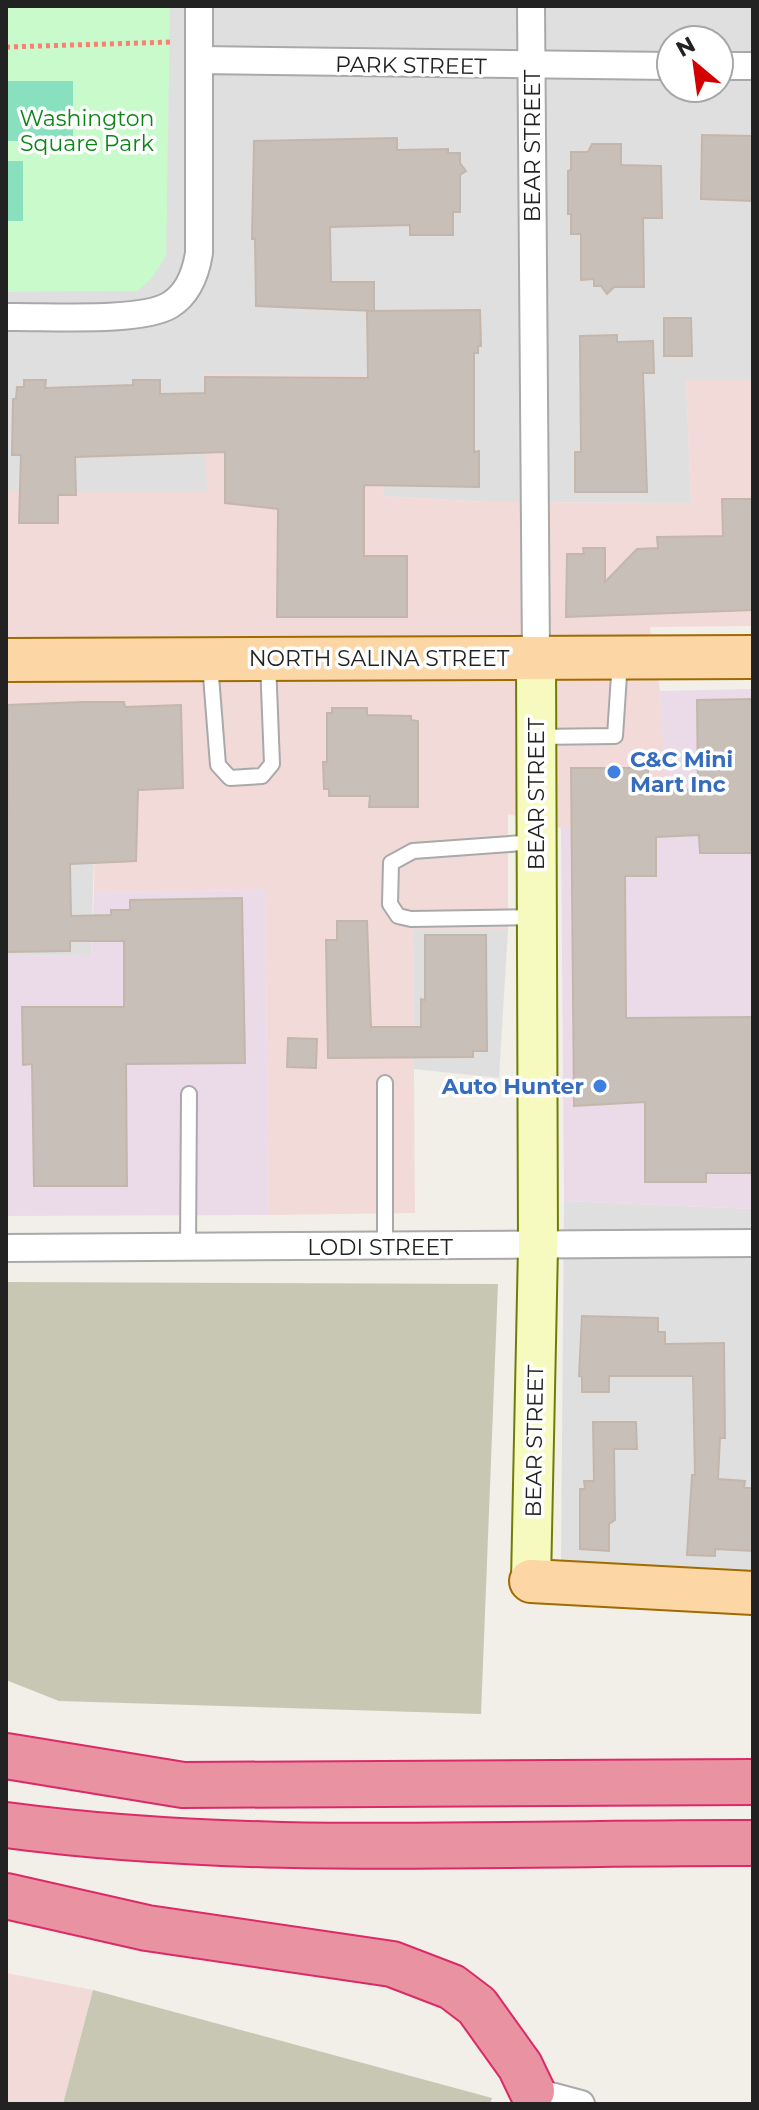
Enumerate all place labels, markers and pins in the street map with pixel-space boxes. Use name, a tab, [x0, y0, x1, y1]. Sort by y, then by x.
place label: C&C Mini Mart Inc	[630, 746, 733, 798]
marker: C&C Mini Mart Inc	[605, 763, 623, 781]
place label: Auto Hunter	[441, 1073, 584, 1100]
marker: Auto Hunter	[591, 1077, 609, 1095]

